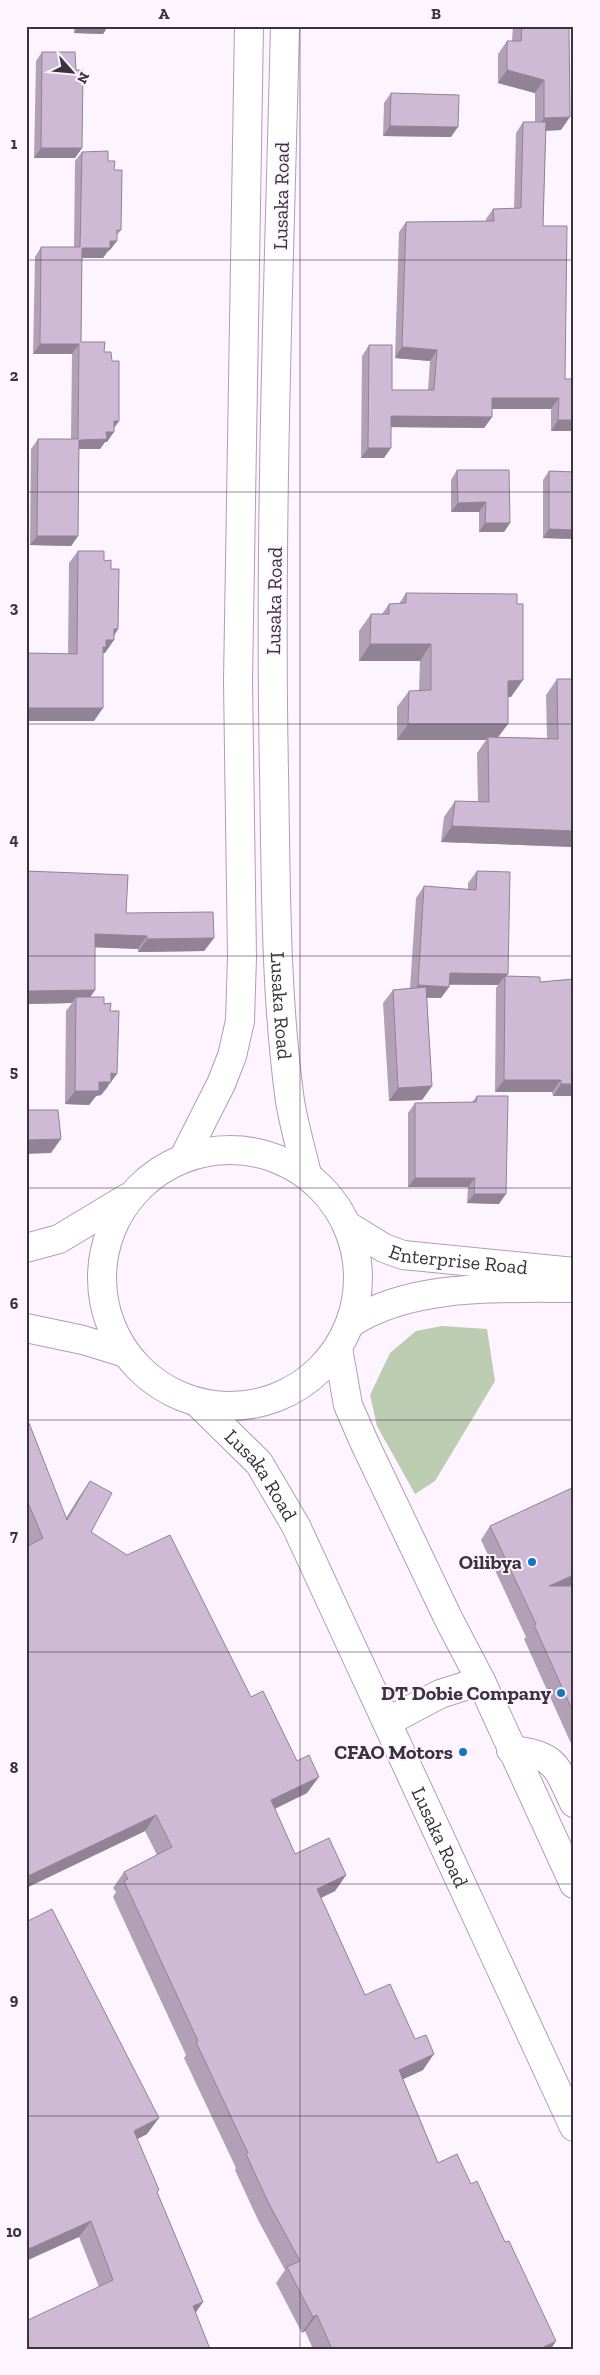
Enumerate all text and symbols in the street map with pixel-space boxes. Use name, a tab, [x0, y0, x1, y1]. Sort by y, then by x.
text: A	[159, 4, 170, 23]
text: B	[431, 4, 441, 23]
north arrow	[48, 48, 98, 98]
text: N	[73, 69, 93, 87]
text: 1	[11, 134, 18, 153]
street label: Lusaka Road	[268, 142, 294, 250]
text: 2	[10, 366, 19, 385]
street label: Lusaka Road	[261, 547, 287, 655]
text: 3	[10, 598, 19, 617]
text: 4	[9, 830, 19, 849]
street label: Lusaka Road	[266, 951, 297, 1061]
text: 5	[10, 1062, 18, 1081]
street label: Enterprise Road	[386, 1239, 529, 1279]
text: 6	[10, 1294, 19, 1313]
street label: Lusaka Road	[220, 1424, 302, 1525]
text: 7	[10, 1526, 18, 1545]
place label: Oilibya	[459, 1550, 522, 1574]
marker: Oilibya	[526, 1556, 538, 1568]
place label: DT Dobie Company	[381, 1681, 551, 1705]
marker: DT Dobie Company	[555, 1687, 567, 1699]
place label: CFAO Motors	[334, 1740, 453, 1764]
marker: CFAO Motors	[457, 1746, 469, 1758]
text: 8	[10, 1758, 19, 1777]
street label: Lusaka Road	[406, 1783, 473, 1891]
text: 9	[10, 1990, 19, 2009]
text: 10	[6, 2222, 22, 2241]

